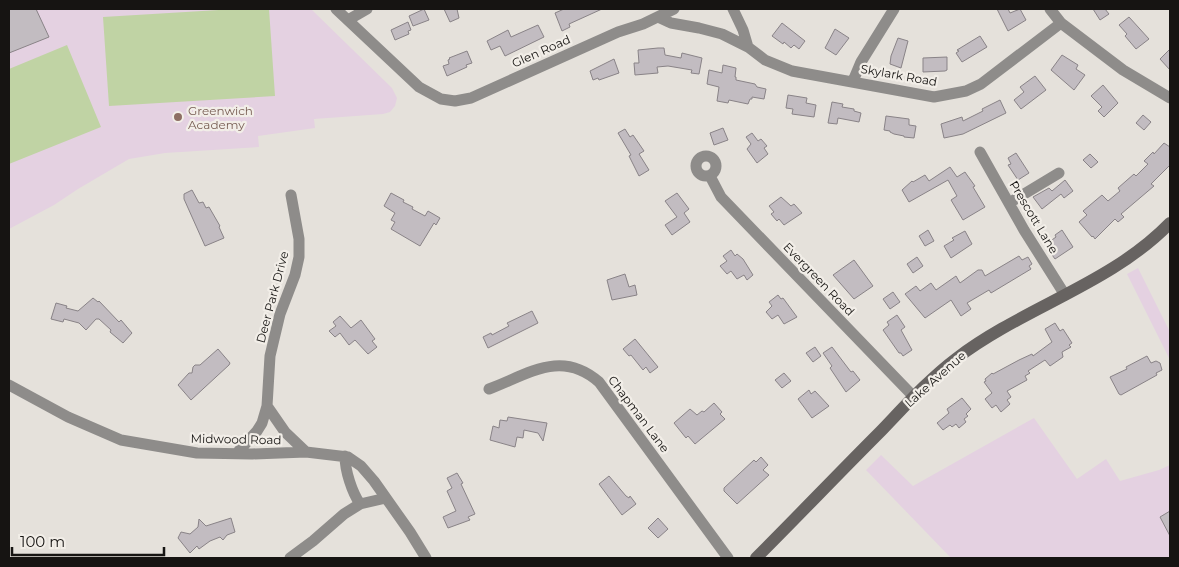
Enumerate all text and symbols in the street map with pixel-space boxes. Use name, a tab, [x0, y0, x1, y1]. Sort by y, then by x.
street label: Glen Road	[509, 31, 573, 71]
street label: Skylark Road	[860, 61, 938, 89]
place label: Greenwich Academy	[188, 103, 253, 132]
marker: Greenwich Academy	[172, 111, 184, 123]
street label: Prescott Lane	[1006, 178, 1062, 256]
street label: Evergreen Road	[780, 239, 858, 319]
street label: Deer Park Drive	[253, 249, 291, 345]
street label: Lake Avenue	[901, 348, 969, 410]
street label: Chapman Lane	[605, 373, 673, 455]
street label: Midwood Road	[190, 431, 282, 447]
scale bar	[12, 524, 165, 556]
text: 100 m	[20, 532, 65, 551]

